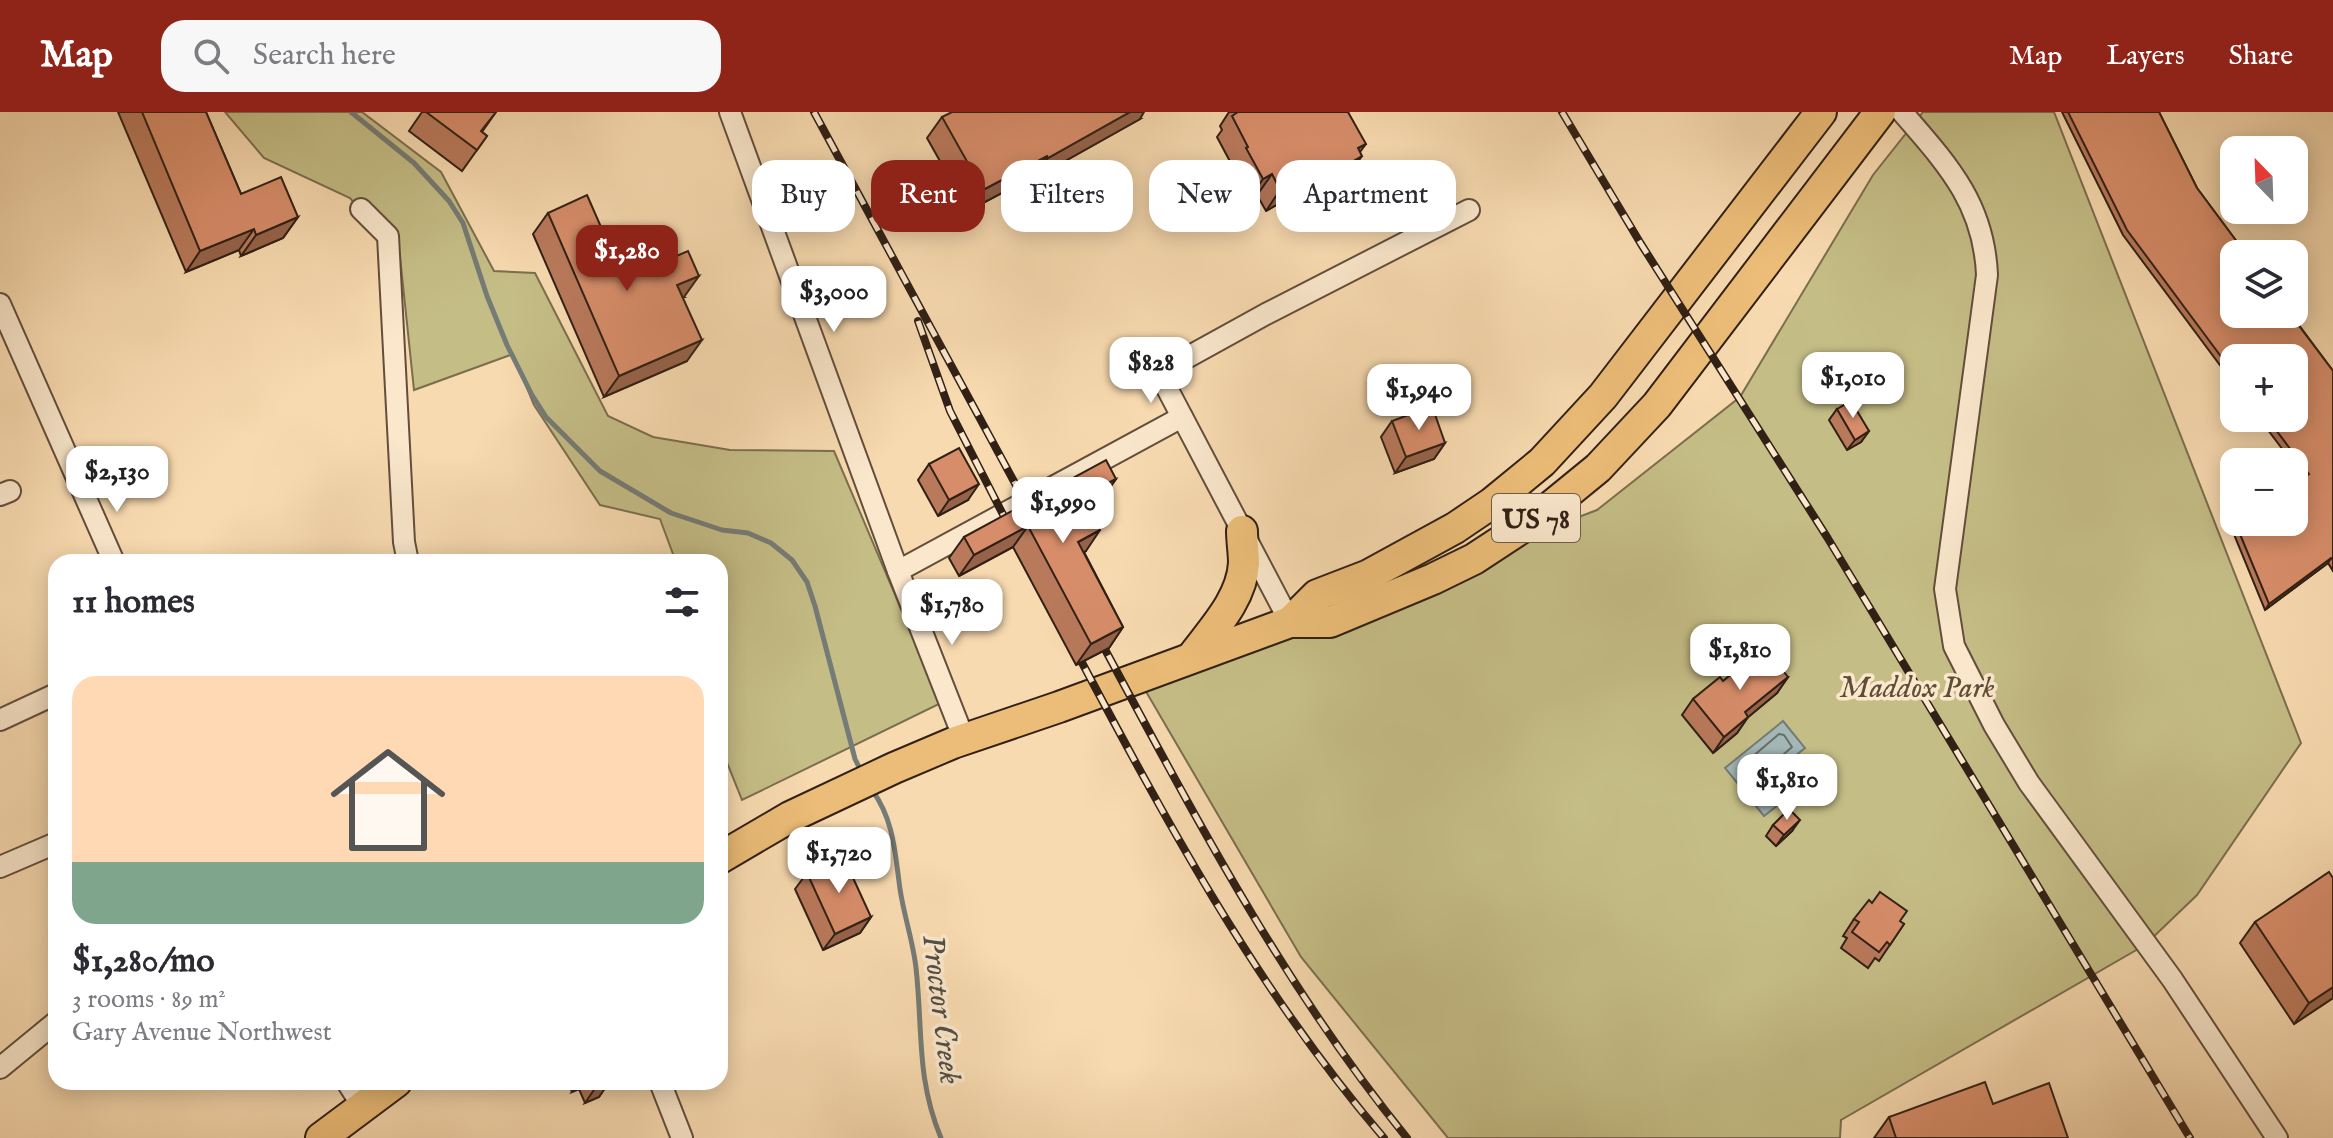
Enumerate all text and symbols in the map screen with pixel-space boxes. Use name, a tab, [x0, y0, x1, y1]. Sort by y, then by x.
search box	[161, 20, 721, 92]
text: Map	[40, 32, 113, 80]
icon: search	[189, 34, 233, 78]
text: Search here	[253, 37, 396, 75]
text: Map	[2009, 39, 2062, 74]
text: Layers	[2106, 39, 2185, 74]
text: Share	[2229, 39, 2293, 74]
north arrow	[2220, 136, 2308, 224]
map controls	[2220, 136, 2308, 536]
chip: Buy	[752, 160, 855, 232]
chip: Rent	[871, 160, 985, 232]
chip: Filters	[1001, 160, 1133, 232]
chip: New	[1149, 160, 1260, 232]
chip: Apartment	[1276, 160, 1456, 232]
pin: $1,280	[562, 225, 692, 293]
text: $1,280	[594, 234, 660, 267]
button: layers	[2220, 240, 2308, 328]
pin: $3,000	[769, 266, 899, 334]
text: $3,000	[799, 275, 869, 308]
pin: $828	[1104, 337, 1198, 405]
button: +	[2220, 344, 2308, 432]
text: $828	[1128, 346, 1175, 379]
pin: $1,010	[1788, 352, 1918, 420]
text: $1,010	[1820, 361, 1886, 394]
pin: $1,940	[1354, 364, 1484, 432]
text: $1,940	[1385, 373, 1453, 406]
pin: $2,130	[52, 446, 182, 514]
button: −	[2220, 448, 2308, 536]
text: $2,130	[84, 455, 150, 488]
pin: $1,990	[998, 477, 1128, 545]
text: $1,990	[1030, 486, 1096, 519]
road number: US 78	[1492, 494, 1580, 542]
pin: $1,780	[887, 579, 1017, 647]
icon: filters	[660, 580, 704, 624]
text: 11 homes	[72, 581, 195, 624]
text: $1,780	[920, 588, 984, 621]
pin: $1,810	[1675, 624, 1805, 692]
text: $1,810	[1708, 633, 1772, 666]
park label: Maddox Park	[1839, 670, 1995, 708]
icon: home	[316, 728, 460, 872]
pin: $1,810	[1722, 754, 1852, 822]
text: $1,810	[1755, 763, 1819, 796]
pin: $1,720	[774, 827, 904, 895]
text: $1,720	[806, 836, 872, 869]
water label: Proctor Creek	[911, 932, 970, 1087]
text: $1,280/mo	[72, 940, 215, 983]
text: 3 rooms · 89 m²	[72, 983, 226, 1016]
text: Gary Avenue Northwest	[72, 1016, 332, 1049]

